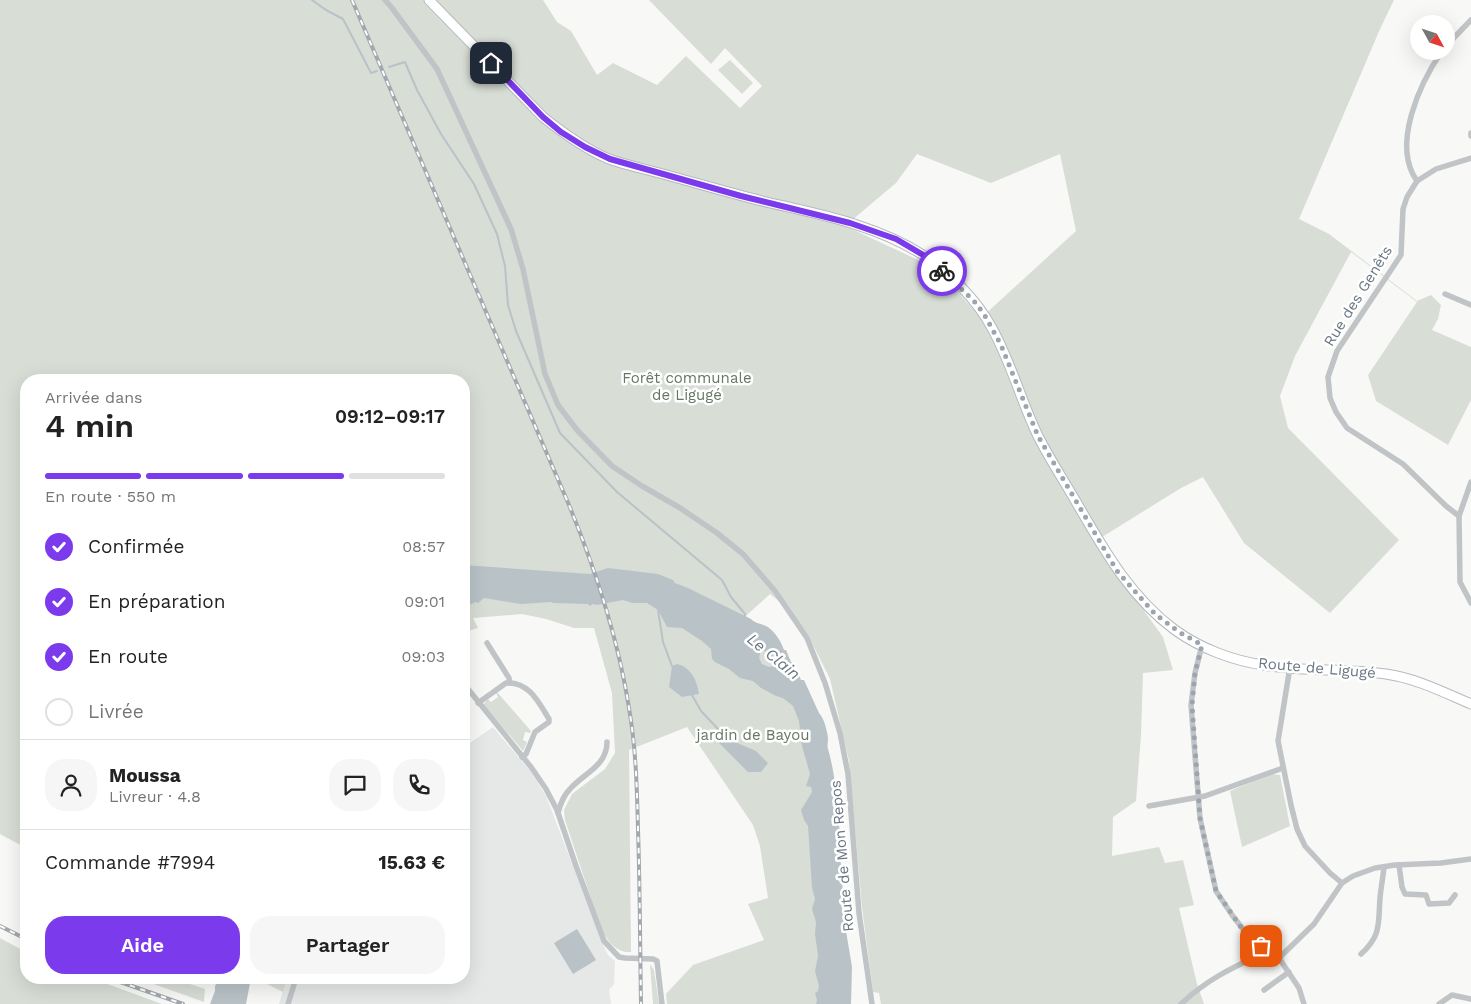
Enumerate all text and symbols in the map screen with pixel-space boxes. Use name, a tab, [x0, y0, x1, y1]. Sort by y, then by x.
north arrow	[1410, 15, 1455, 60]
map controls	[1410, 15, 1455, 60]
pin	[470, 42, 512, 84]
icon: home	[477, 49, 505, 77]
street label: Rue des Genêts	[1320, 242, 1396, 350]
courier	[917, 246, 967, 296]
icon: bike	[928, 257, 956, 285]
park label: Forêt communale de Ligugé	[622, 369, 752, 404]
text: Arrivée dans	[45, 388, 143, 407]
text: 09:12–09:17	[335, 405, 445, 428]
text: 4 min	[45, 407, 134, 445]
text: En route · 550 m	[45, 487, 176, 506]
icon: check	[45, 533, 73, 561]
text: Confirmée	[88, 535, 184, 558]
text: 08:57	[402, 537, 445, 556]
icon: check	[45, 588, 73, 616]
text: En préparation	[88, 590, 225, 613]
text: 09:01	[404, 592, 445, 611]
water label: Le Clain	[743, 629, 804, 683]
icon: check	[45, 643, 73, 671]
text: En route	[88, 645, 168, 668]
text: 09:03	[401, 647, 445, 666]
street label: Route de Ligugé	[1257, 654, 1377, 682]
text: Livrée	[88, 700, 144, 723]
park label: jardin de Bayou	[694, 726, 810, 744]
button: person	[45, 759, 97, 811]
button: chat	[329, 759, 381, 811]
button: phone	[393, 759, 445, 811]
text: Moussa	[109, 764, 181, 787]
street label: Route de Mon Repos	[826, 779, 858, 932]
text: Livreur · 4.8	[109, 787, 201, 806]
text: Commande #7994	[45, 851, 215, 874]
text: 15.63 €	[379, 851, 445, 874]
button: Aide	[45, 916, 240, 974]
button: Partager	[250, 916, 445, 974]
pin	[1240, 925, 1282, 967]
icon: bag	[1247, 932, 1275, 960]

